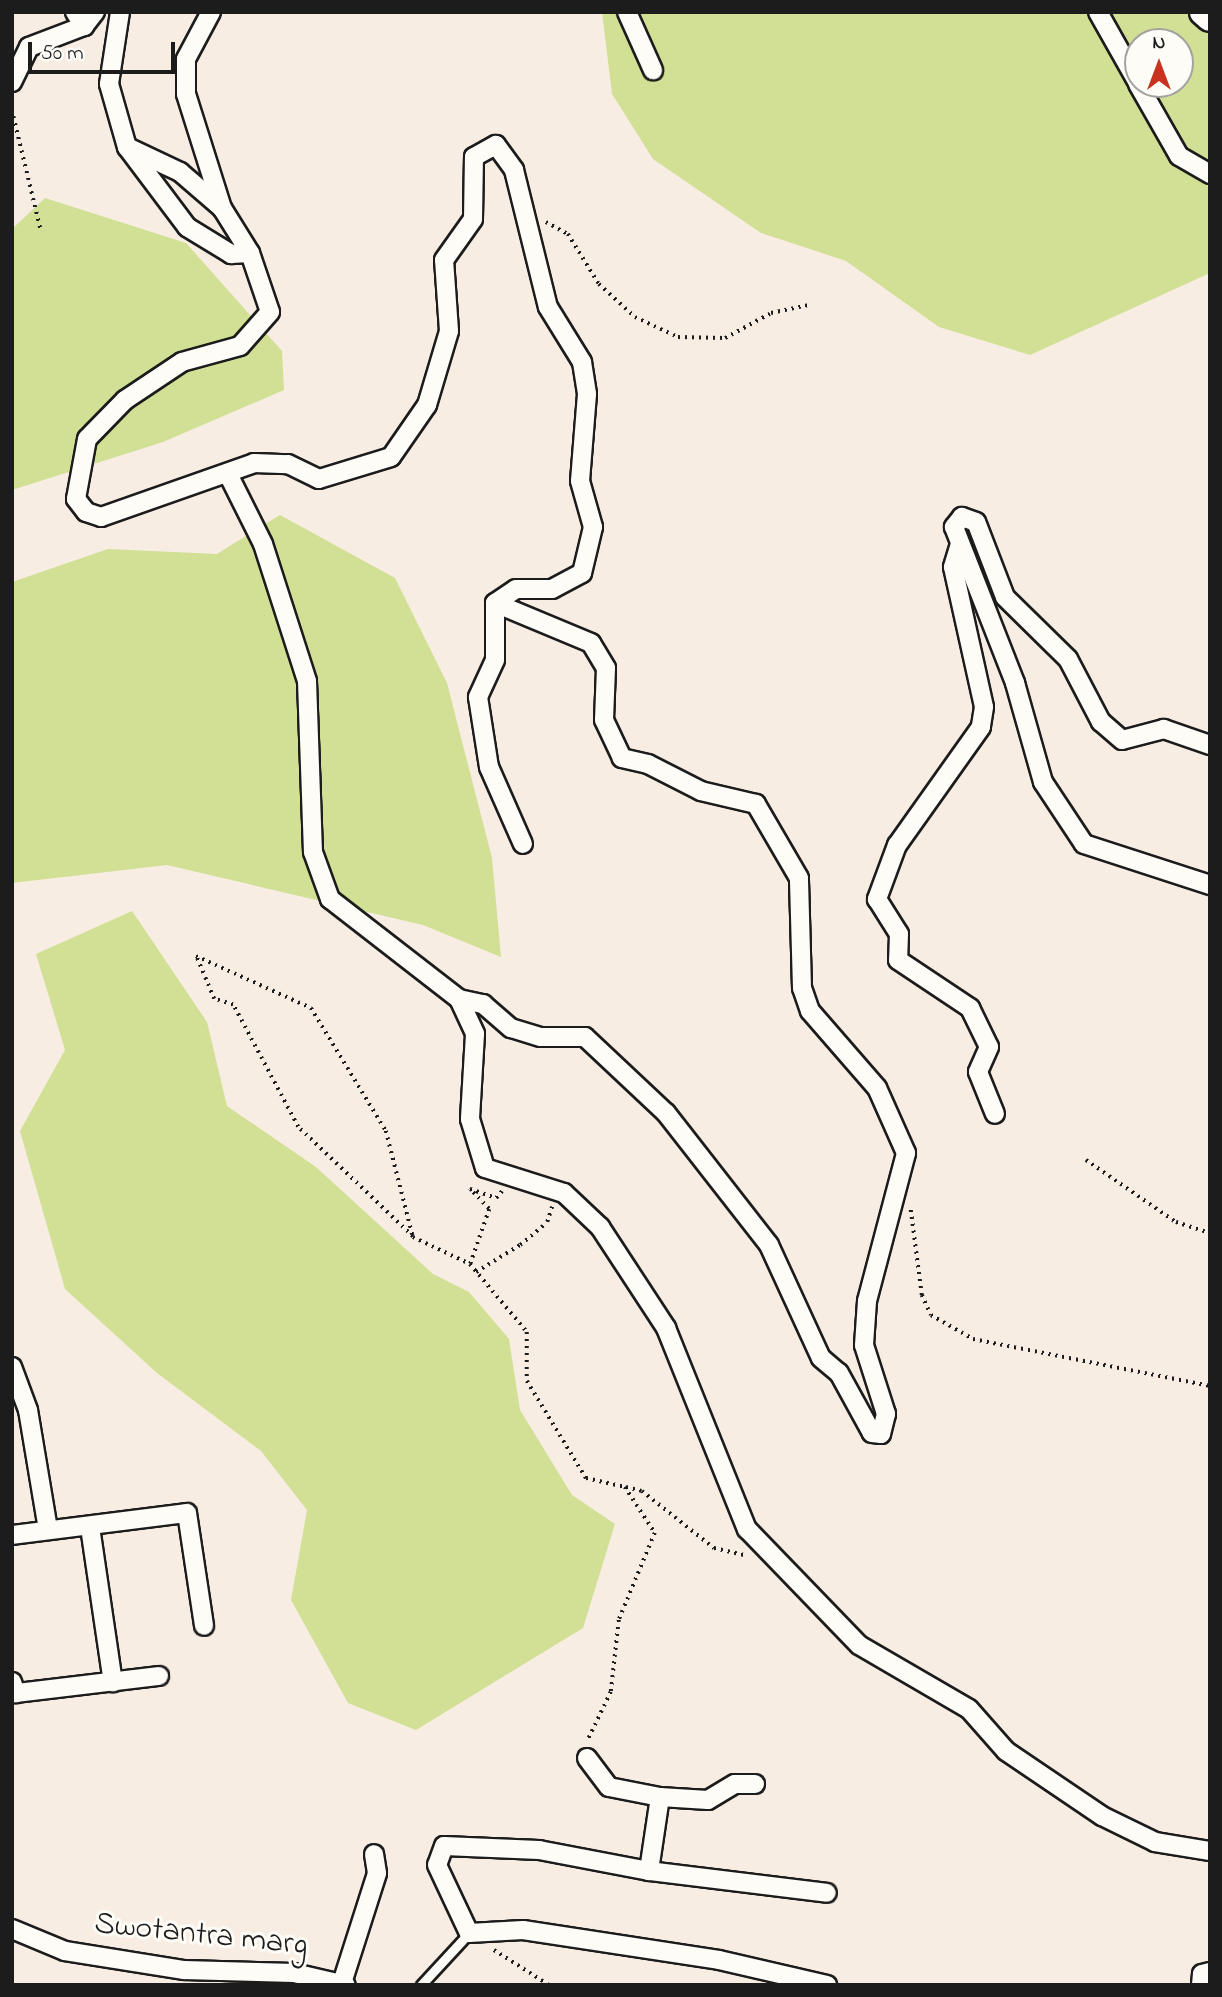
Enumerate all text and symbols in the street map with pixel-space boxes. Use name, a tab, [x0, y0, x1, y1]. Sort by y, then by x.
scale bar	[32, 28, 178, 72]
north arrow	[1124, 28, 1194, 98]
text: N	[1153, 30, 1165, 57]
text: 50 m	[41, 39, 84, 69]
street label: Swotantra marg	[93, 1906, 309, 1966]

